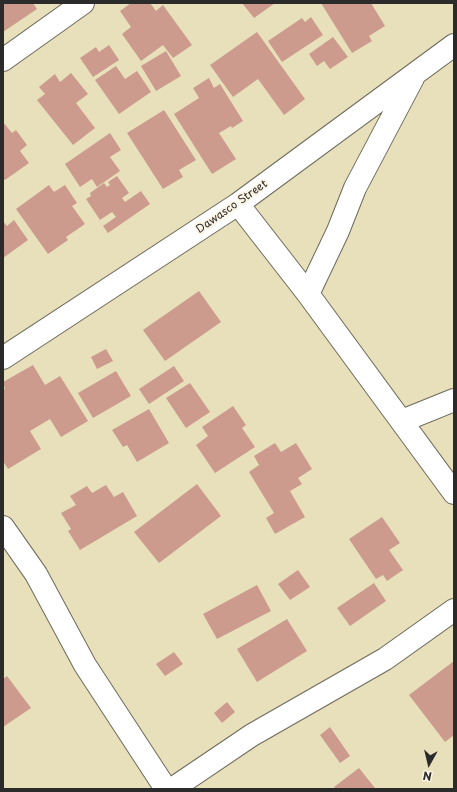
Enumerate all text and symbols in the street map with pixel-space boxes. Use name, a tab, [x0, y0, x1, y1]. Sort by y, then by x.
street label: Dawasco Street	[194, 178, 270, 236]
north arrow	[409, 744, 449, 784]
text: N	[422, 767, 433, 785]

